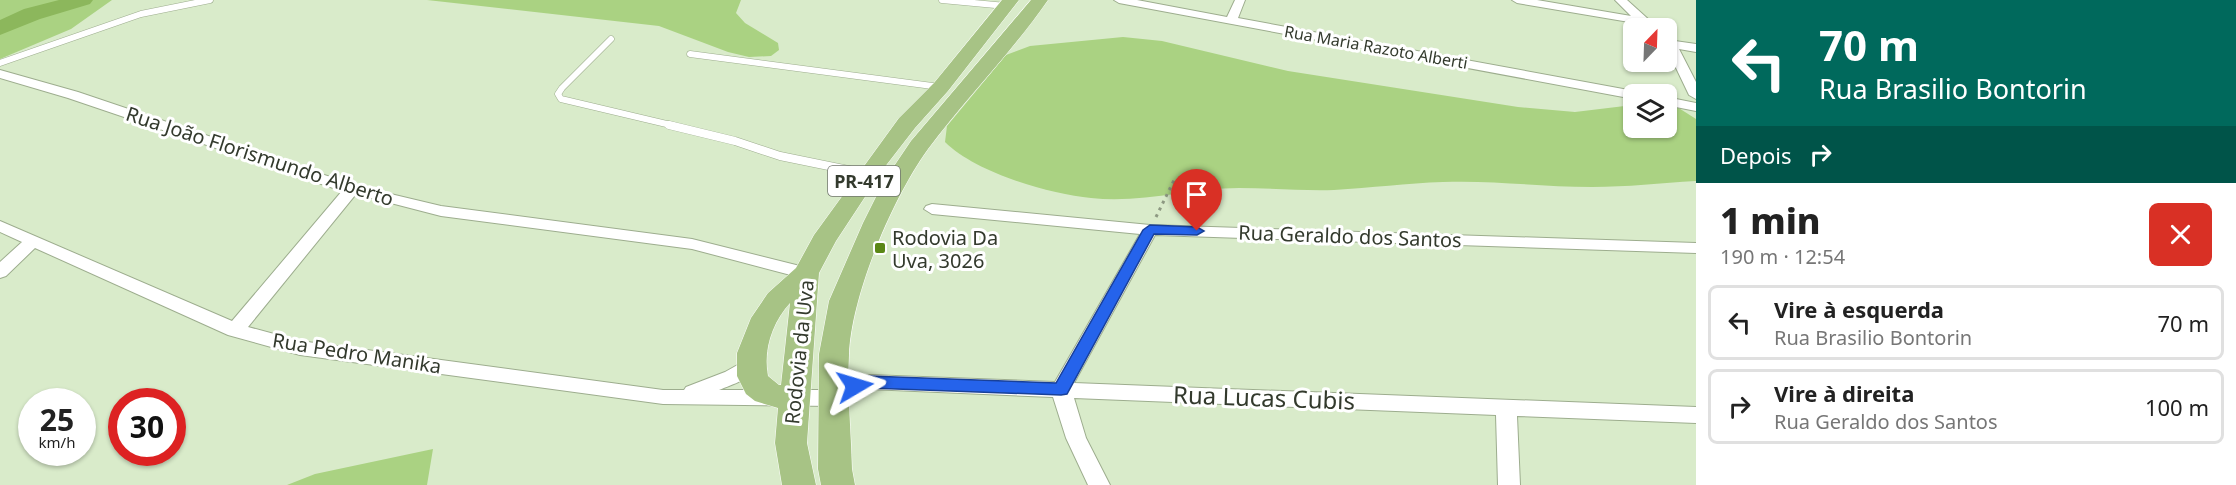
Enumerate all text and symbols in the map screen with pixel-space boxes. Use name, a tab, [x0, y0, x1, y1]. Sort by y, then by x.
text: 70 m	[1819, 16, 1919, 73]
north arrow	[1623, 18, 1677, 72]
map controls	[1623, 18, 1677, 138]
street label: Rua Maria Razoto Alberti	[1283, 20, 1469, 74]
icon: left	[1720, 24, 1798, 102]
text: Rua Brasilio Bontorin	[1819, 70, 2087, 107]
button: layers	[1623, 84, 1677, 138]
street label: Rua João Florismundo Alberto	[123, 100, 397, 212]
icon: right	[1804, 138, 1837, 171]
text: Depois	[1720, 140, 1792, 170]
road number: PR-417	[828, 166, 900, 196]
pin	[1171, 169, 1222, 231]
icon: arrive	[1180, 178, 1213, 211]
text: 1 min	[1720, 196, 1821, 245]
button: close	[2149, 203, 2212, 266]
street label: Rua Geraldo dos Santos	[1238, 219, 1462, 253]
place label: Rodovia Da Uva, 3026	[892, 224, 998, 274]
marker: Rodovia Da Uva, 3026	[873, 241, 887, 255]
text: 190 m · 12:54	[1720, 243, 1845, 270]
street label: Rodovia da Uva	[778, 278, 820, 426]
text: Vire à esquerda	[1774, 294, 1944, 324]
icon: left	[1723, 306, 1756, 339]
text: 70 m	[2158, 308, 2209, 338]
text: Rua Brasilio Bontorin	[1774, 324, 1972, 351]
street label: Rua Pedro Manika	[271, 326, 443, 380]
position arrow	[823, 354, 887, 418]
street label: Rua Lucas Cubis	[1172, 377, 1356, 417]
text: Vire à direita	[1774, 378, 1914, 408]
speed limit sign: 30	[108, 388, 186, 466]
icon: right	[1723, 390, 1756, 423]
text: 100 m	[2145, 392, 2209, 422]
text: 25	[40, 399, 74, 440]
text: Rua Geraldo dos Santos	[1774, 408, 1998, 435]
text: km/h	[39, 432, 75, 452]

